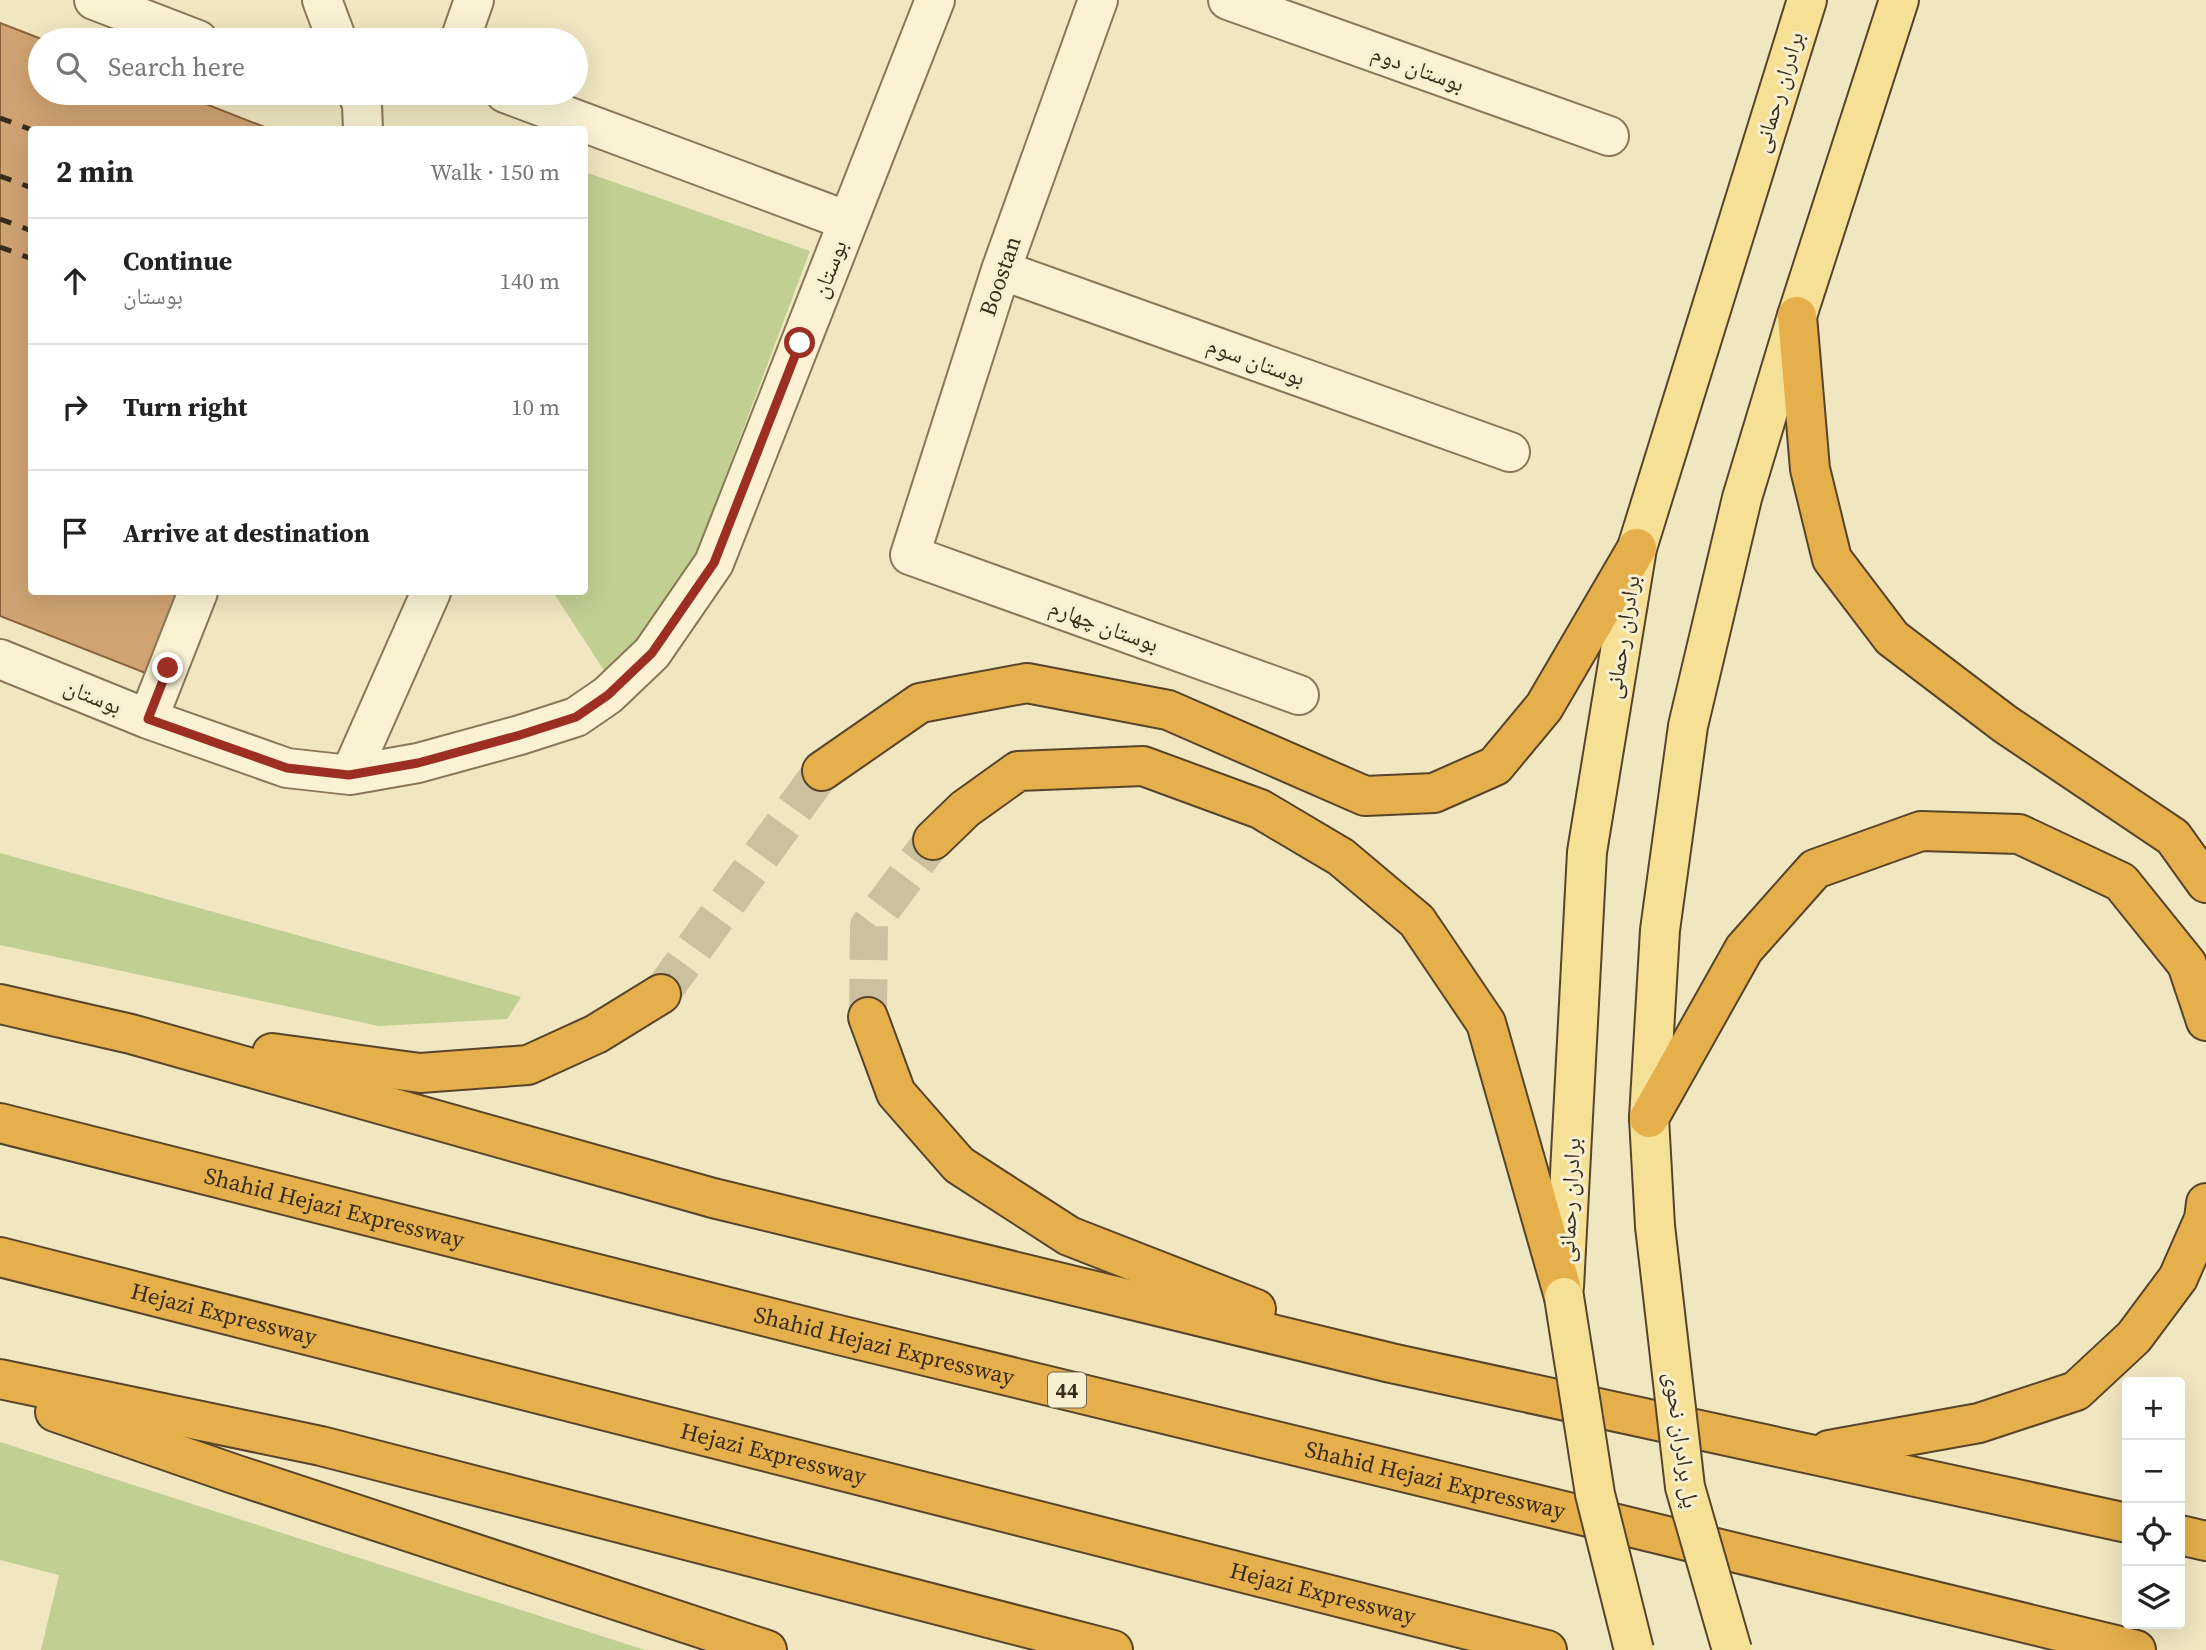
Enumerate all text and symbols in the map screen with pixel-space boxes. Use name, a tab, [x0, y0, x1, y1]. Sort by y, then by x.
search box	[28, 28, 588, 105]
street label: برادران رحمانی	[1744, 28, 1812, 156]
street label: بوستان دوم	[1367, 36, 1469, 100]
icon: search	[52, 48, 90, 86]
text: Search here	[108, 49, 245, 85]
text: 2 min	[56, 151, 134, 192]
text: Walk · 150 m	[430, 156, 560, 188]
street label: Boostan	[971, 232, 1029, 320]
street label: بوستان	[803, 235, 855, 303]
text: Continue	[123, 243, 232, 279]
icon: ahead	[56, 262, 94, 300]
text: 140 m	[499, 265, 560, 297]
text: بوستان	[123, 280, 183, 312]
route start	[784, 327, 815, 358]
street label: بوستان سوم	[1202, 328, 1310, 394]
icon: right	[56, 388, 94, 426]
text: Turn right	[123, 389, 247, 425]
text: 10 m	[511, 391, 560, 423]
icon: arrive	[56, 514, 94, 552]
text: Arrive at destination	[123, 515, 370, 551]
street label: برادران رحمانی	[1596, 573, 1648, 701]
street label: بوستان چهارم	[1045, 590, 1163, 660]
route end	[152, 652, 183, 683]
street label: بوستان	[59, 670, 127, 722]
street label: برادران رحمانی	[1550, 1137, 1588, 1263]
street label: Shahid Hejazi Expressway	[201, 1159, 468, 1256]
street label: Hejazi Expressway	[127, 1275, 321, 1353]
street label: Shahid Hejazi Expressway	[751, 1298, 1018, 1393]
street label: پل برادران نحوی	[1657, 1370, 1707, 1510]
road number: 44	[1048, 1372, 1086, 1408]
map controls	[2122, 1377, 2185, 1629]
button: +	[2122, 1377, 2185, 1440]
street label: Hejazi Expressway	[677, 1414, 870, 1493]
street label: Shahid Hejazi Expressway	[1302, 1433, 1569, 1527]
button: −	[2122, 1440, 2185, 1503]
button: locate	[2122, 1503, 2185, 1566]
street label: Hejazi Expressway	[1227, 1554, 1420, 1632]
button: layers	[2122, 1566, 2185, 1629]

